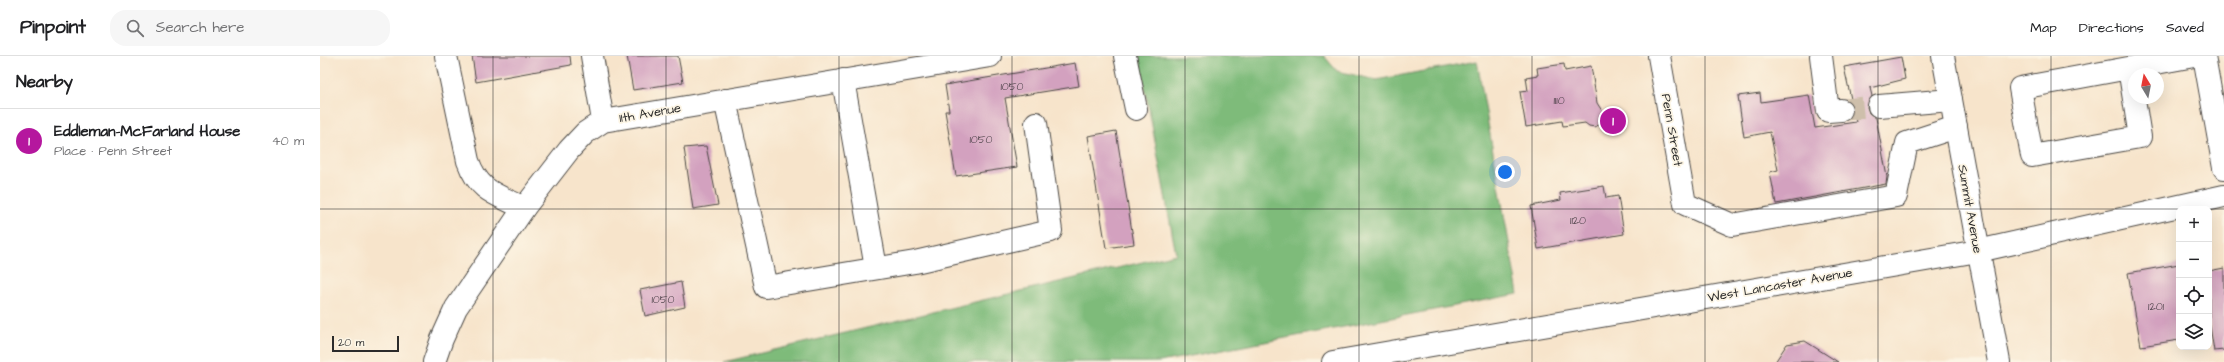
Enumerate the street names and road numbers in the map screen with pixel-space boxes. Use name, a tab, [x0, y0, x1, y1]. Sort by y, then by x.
street label: Penn Street	[1657, 92, 1687, 169]
street label: 11th Avenue	[618, 99, 682, 127]
street label: Summit Avenue	[1953, 163, 1987, 255]
street label: West Lancaster Avenue	[1706, 263, 1854, 307]

